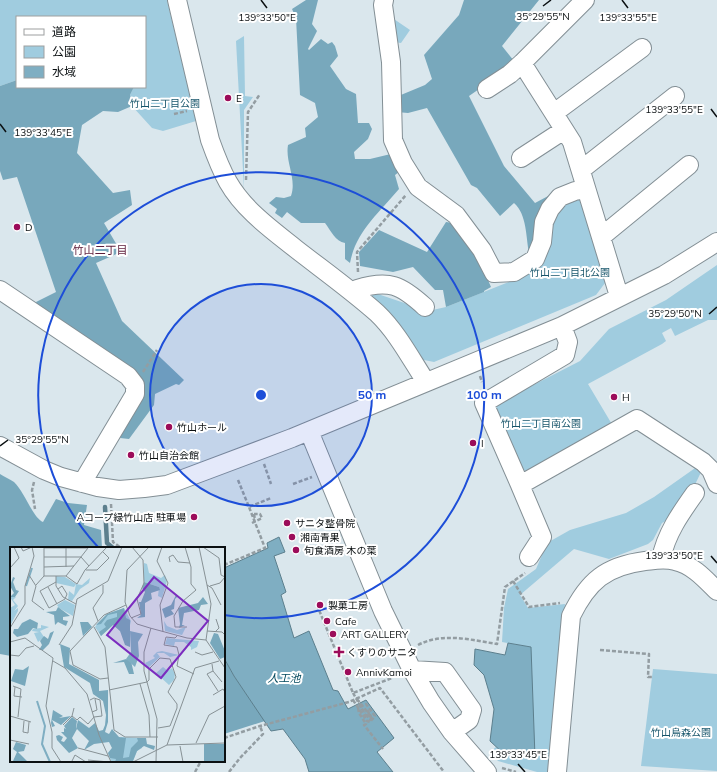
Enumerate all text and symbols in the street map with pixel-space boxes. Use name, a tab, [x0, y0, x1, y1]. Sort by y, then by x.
text: 35°29'55"N	[516, 10, 570, 23]
text: 139°33'50"E	[238, 11, 296, 24]
text: 139°33'55"E	[599, 11, 657, 24]
legend	[16, 16, 146, 88]
text: 道路	[52, 24, 76, 39]
text: 公園	[52, 44, 76, 59]
text: 水域	[52, 64, 76, 79]
place label: E	[236, 92, 242, 105]
marker: E	[223, 93, 233, 103]
park label: 竹山二丁目公園	[130, 97, 200, 110]
text: 139°33'55"E	[645, 103, 703, 116]
text: 139°33'45"E	[14, 126, 72, 139]
place label: D	[25, 221, 32, 234]
marker: D	[12, 222, 22, 232]
district label: 竹山二丁目	[73, 243, 128, 257]
park label: 竹山二丁目北公園	[530, 266, 610, 279]
text: 35°29'50"N	[648, 307, 702, 320]
text: 50 m	[358, 387, 386, 402]
text: 100 m	[466, 387, 502, 402]
centre of rings	[254, 388, 268, 402]
place label: H	[622, 391, 630, 404]
marker: H	[609, 392, 619, 402]
park label: 竹山二丁目南公園	[501, 417, 581, 430]
place label: 竹山ホール	[177, 421, 227, 434]
marker: 竹山ホール	[164, 422, 174, 432]
text: 35°29'55"N	[15, 433, 69, 446]
place label: I	[481, 437, 484, 450]
marker: I	[468, 438, 478, 448]
place label: 竹山自治会館	[139, 449, 199, 462]
marker: 竹山自治会館	[126, 450, 136, 460]
place label: Aコープ緑竹山店 駐車場	[77, 511, 186, 524]
marker: Aコープ緑竹山店 駐車場	[189, 512, 199, 522]
place label: サニタ整骨院	[295, 517, 355, 530]
marker: サニタ整骨院	[282, 518, 292, 528]
place label: 湘南青果	[300, 531, 340, 544]
marker: 湘南青果	[287, 532, 297, 542]
place label: 旬食酒房 木の葉	[304, 544, 377, 557]
marker: 旬食酒房 木の葉	[291, 545, 301, 555]
inset map	[10, 547, 225, 762]
text: 139°33'50"E	[645, 549, 703, 562]
place label: 製菓工房	[328, 599, 368, 612]
marker: 製菓工房	[315, 600, 325, 610]
place label: Cafe	[335, 615, 356, 628]
marker: Cafe	[322, 616, 332, 626]
place label: ART GALLERY	[341, 628, 409, 641]
marker: ART GALLERY	[328, 629, 338, 639]
place label: くすりのサニタ	[347, 646, 417, 659]
marker: くすりのサニタ	[334, 647, 344, 657]
place label: AnnivKamoi	[356, 666, 412, 679]
marker: AnnivKamoi	[343, 667, 353, 677]
water label: 人工池	[268, 671, 301, 685]
park label: 竹山烏森公園	[651, 726, 711, 739]
text: 139°33'45"E	[489, 748, 547, 761]

